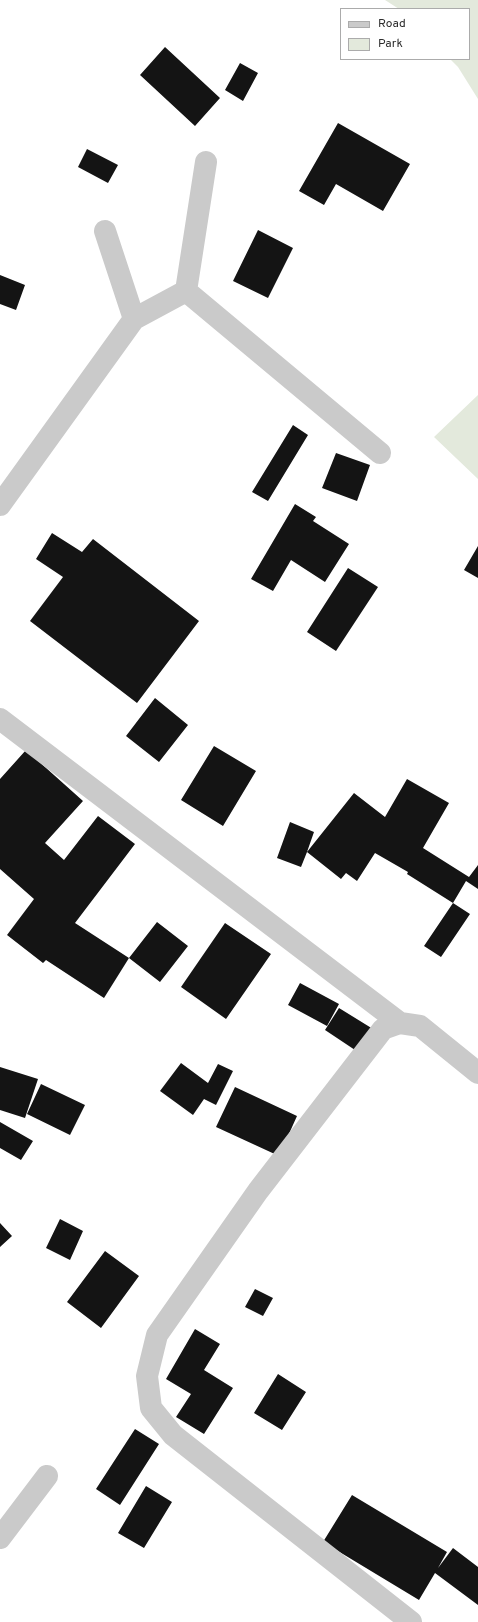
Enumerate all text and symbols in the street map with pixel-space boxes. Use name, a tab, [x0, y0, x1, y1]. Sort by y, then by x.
legend	[340, 8, 470, 60]
text: Road	[378, 16, 406, 32]
text: Park	[378, 36, 403, 52]

